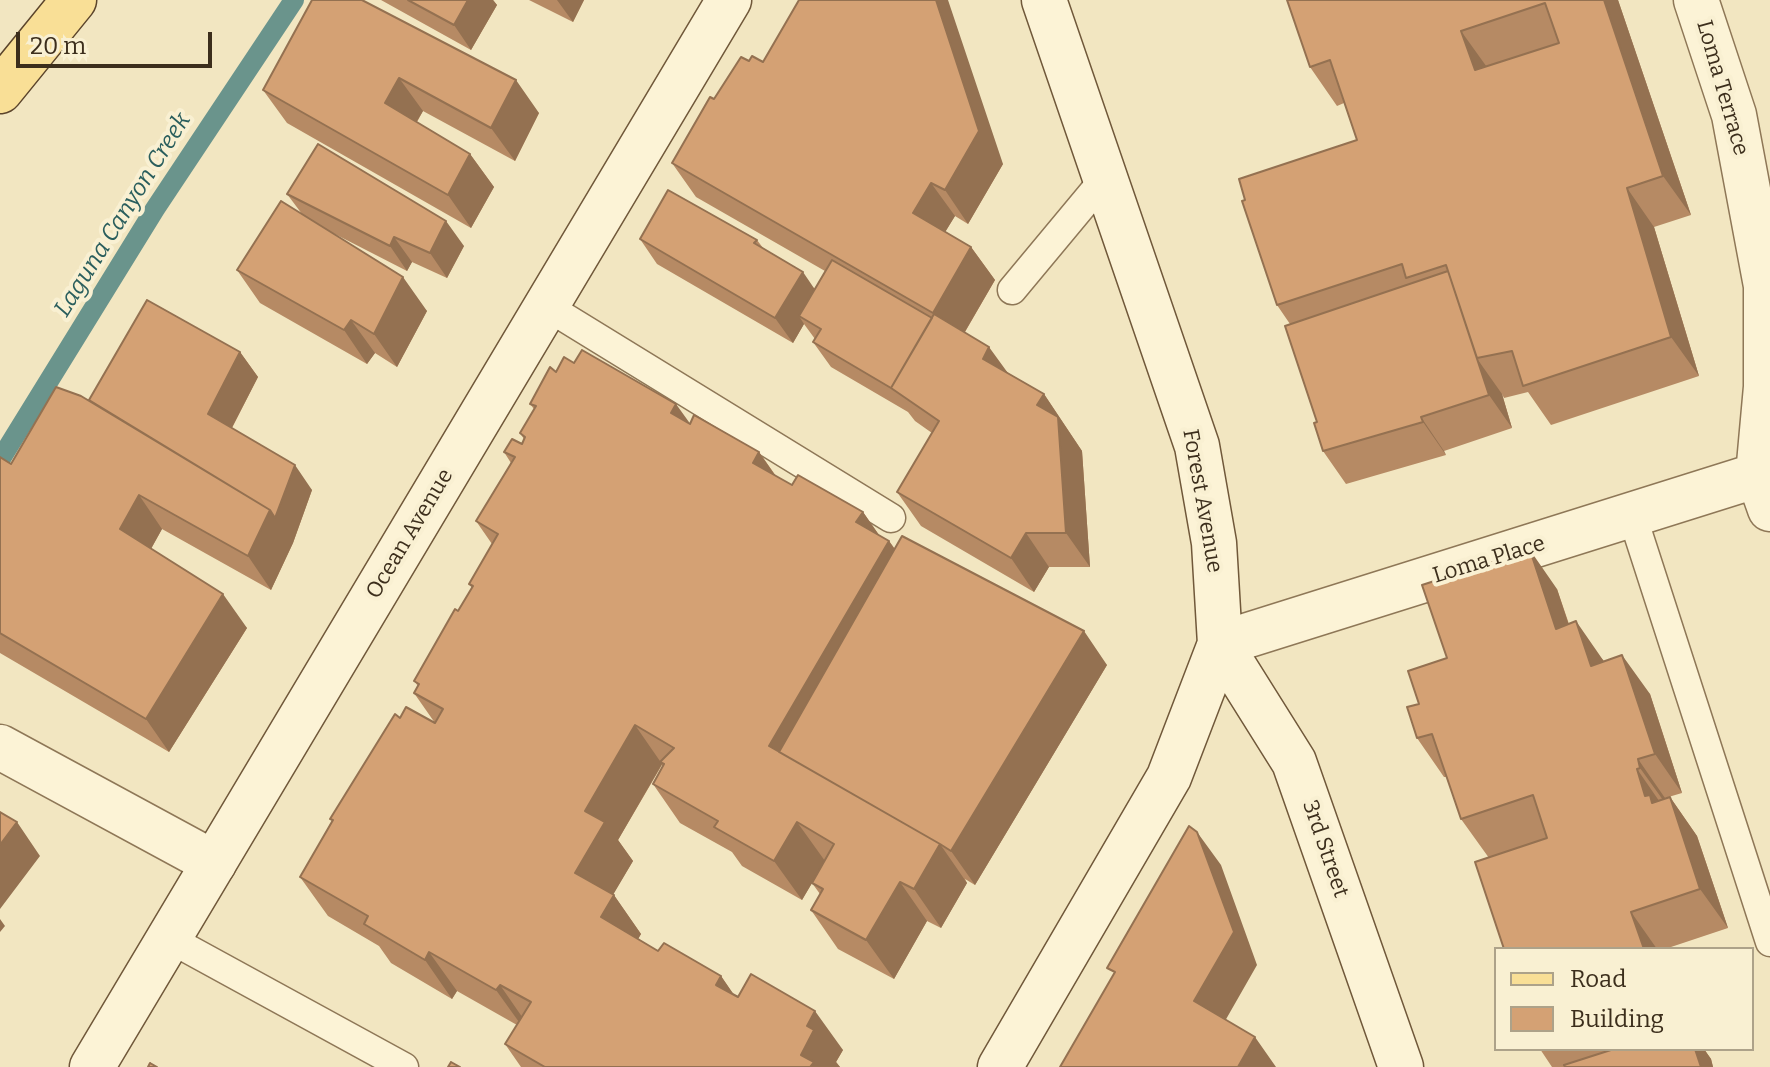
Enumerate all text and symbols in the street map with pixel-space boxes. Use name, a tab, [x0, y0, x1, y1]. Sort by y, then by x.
scale bar	[20, 16, 216, 66]
street label: Loma Terrace	[1690, 17, 1754, 159]
text: 20 m	[30, 32, 86, 60]
water label: Laguna Canyon Creek	[49, 108, 197, 322]
street label: Forest Avenue	[1176, 427, 1228, 575]
street label: Ocean Avenue	[361, 464, 459, 604]
street label: Loma Place	[1430, 530, 1548, 590]
street label: 3rd Street	[1296, 797, 1354, 901]
legend	[1494, 947, 1754, 1051]
text: Road	[1570, 965, 1626, 993]
text: Building	[1570, 1005, 1664, 1033]

